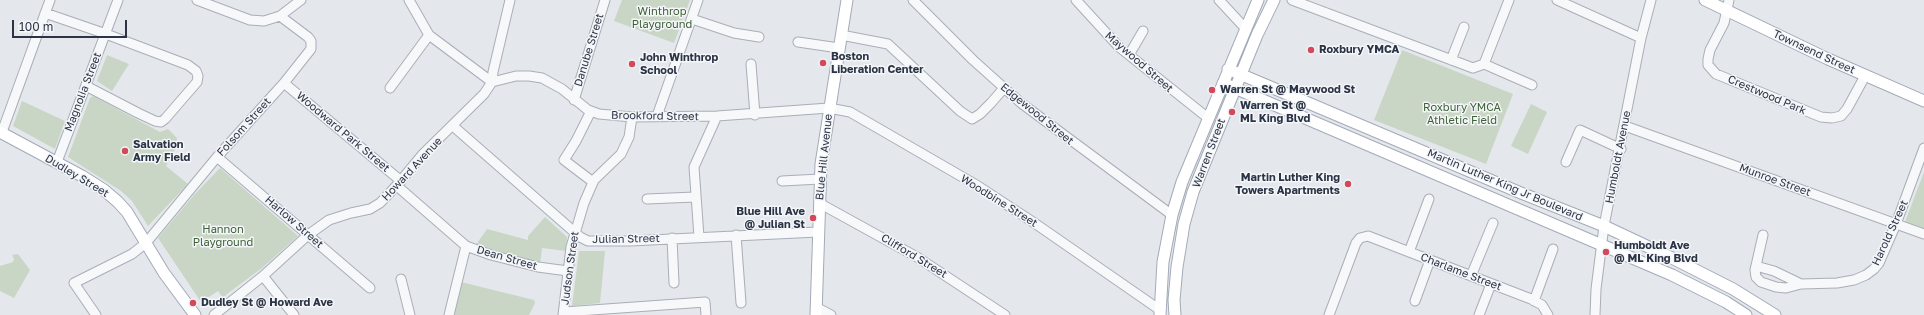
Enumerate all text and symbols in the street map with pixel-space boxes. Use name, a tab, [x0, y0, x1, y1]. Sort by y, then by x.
park label: Winthrop Playground	[632, 5, 692, 31]
scale bar	[14, 12, 129, 38]
street label: Danube Street	[572, 12, 606, 88]
text: 100 m	[19, 19, 53, 34]
street label: Townsend Street	[1771, 27, 1857, 77]
street label: Maywood Street	[1102, 29, 1176, 95]
place label: Roxbury YMCA	[1319, 43, 1399, 57]
marker: Roxbury YMCA	[1306, 45, 1316, 55]
place label: Boston Liberation Center	[831, 50, 924, 76]
street label: Magnolia Street	[62, 51, 104, 133]
place label: John Winthrop School	[640, 51, 718, 77]
marker: Boston Liberation Center	[818, 58, 828, 68]
marker: John Winthrop School	[627, 59, 637, 69]
street label: Crestwood Park	[1726, 73, 1808, 117]
street label: Edgewood Street	[998, 80, 1076, 148]
place label: Warren St @ Maywood St	[1220, 83, 1355, 97]
marker: Warren St @ Maywood St	[1207, 85, 1217, 95]
street label: Woodward Park Street	[294, 89, 392, 175]
street label: Folsom Street	[214, 95, 274, 159]
place label: Warren St @ ML King Blvd	[1240, 99, 1310, 125]
park label: Roxbury YMCA Athletic Field	[1423, 101, 1501, 127]
marker: Warren St @ ML King Blvd	[1227, 107, 1237, 117]
street label: Brookford Street	[611, 109, 699, 123]
street label: Humboldt Avenue	[1603, 109, 1633, 205]
street label: Blue Hill Avenue	[813, 113, 835, 201]
street label: Warren Street	[1190, 116, 1228, 190]
street label: Howard Avenue	[379, 134, 445, 204]
place label: Salvation Army Field	[133, 138, 190, 164]
marker: Salvation Army Field	[120, 146, 130, 156]
street label: Martin Luther King Jr Boulevard	[1425, 146, 1585, 224]
street label: Dudley Street	[43, 152, 111, 200]
street label: Munroe Street	[1737, 161, 1813, 199]
place label: Martin Luther King Towers Apartments	[1235, 171, 1340, 197]
street label: Woodbine Street	[958, 172, 1040, 230]
marker: Martin Luther King Towers Apartments	[1343, 179, 1353, 189]
street label: Harlow Street	[262, 193, 326, 251]
street label: Harold Street	[1869, 198, 1911, 268]
place label: Blue Hill Ave @ Julian St	[736, 205, 805, 231]
marker: Blue Hill Ave @ Julian St	[808, 213, 818, 223]
park label: Hannon Playground	[193, 223, 253, 249]
street label: Judson Street	[558, 230, 582, 306]
street label: Clifford Street	[879, 231, 949, 281]
street label: Julian Street	[592, 232, 660, 246]
place label: Humboldt Ave @ ML King Blvd	[1614, 239, 1698, 265]
street label: Dean Street	[475, 243, 539, 273]
marker: Humboldt Ave @ ML King Blvd	[1601, 247, 1611, 257]
street label: Charlame Street	[1419, 250, 1503, 294]
place label: Dudley St @ Howard Ave	[201, 296, 333, 310]
marker: Dudley St @ Howard Ave	[188, 298, 198, 308]

